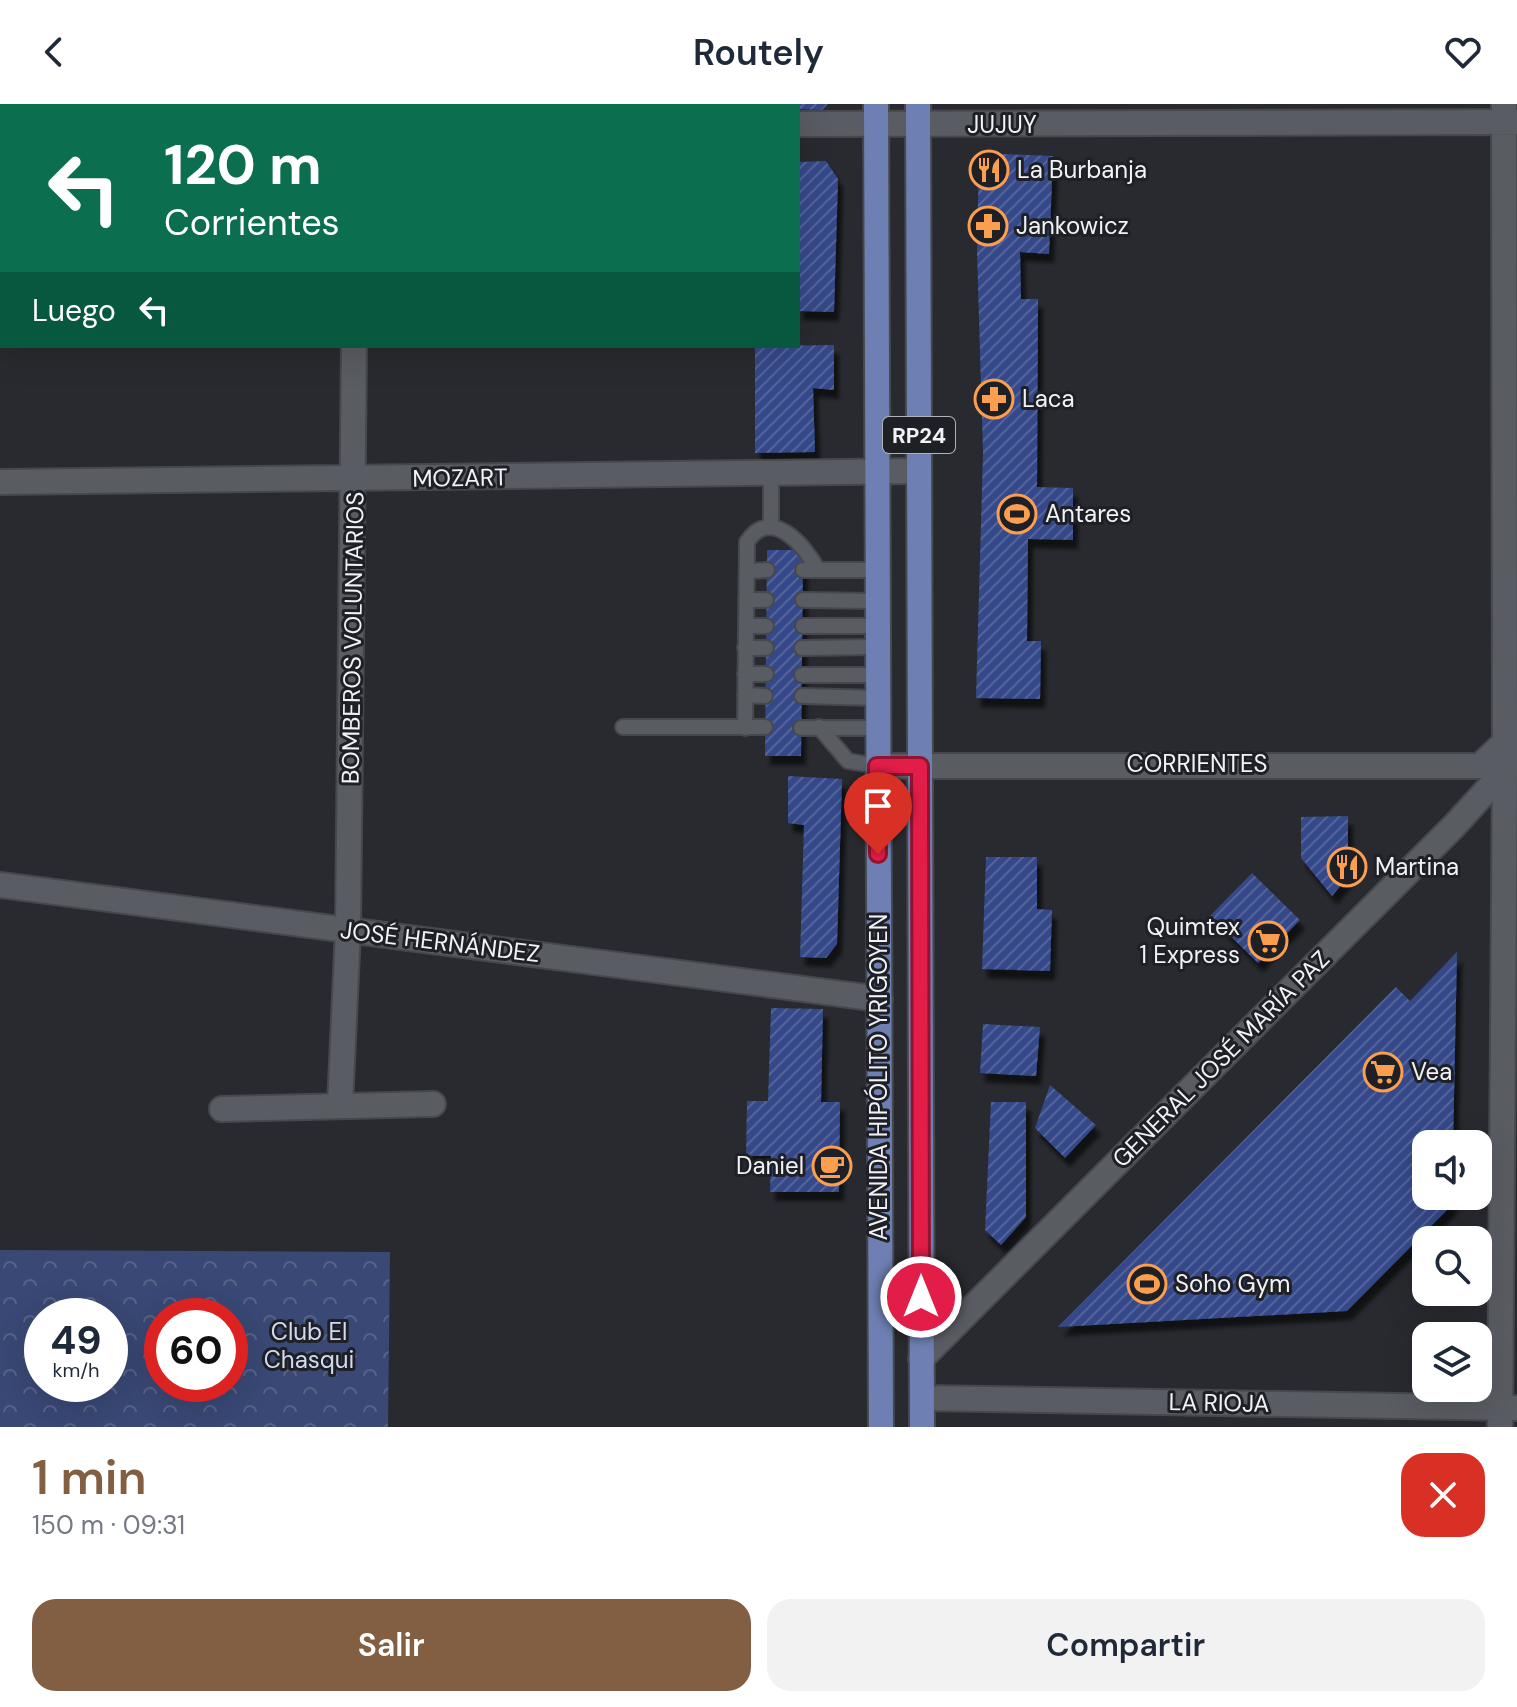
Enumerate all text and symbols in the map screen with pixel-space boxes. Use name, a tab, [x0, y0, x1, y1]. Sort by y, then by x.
text: Routely	[693, 29, 824, 76]
icon: back	[32, 30, 76, 74]
icon: heart	[1441, 30, 1485, 74]
street label: JUJUY	[967, 109, 1037, 140]
text: 120 m	[164, 128, 322, 201]
icon: left	[32, 136, 136, 240]
restaurant icon: La Burbanja	[968, 149, 1010, 191]
place label: La Burbanja	[1017, 154, 1147, 185]
text: Corrientes	[164, 199, 340, 246]
pharmacy icon: Jankowicz	[967, 205, 1009, 247]
place label: Jankowicz	[1016, 210, 1129, 241]
icon: left	[132, 288, 176, 332]
text: Luego	[32, 291, 116, 330]
pharmacy icon: Laca	[973, 378, 1015, 420]
place label: Laca	[1022, 383, 1075, 414]
road number: RP24	[883, 417, 955, 453]
street label: MOZART	[412, 461, 508, 494]
street label: BOMBEROS VOLUNTARIOS	[334, 491, 371, 784]
sports icon: Antares	[996, 493, 1038, 535]
place label: Antares	[1045, 498, 1131, 529]
street label: CORRIENTES	[1127, 748, 1268, 779]
pin	[844, 772, 912, 854]
icon: arrive	[856, 784, 900, 828]
restaurant icon: Martina	[1326, 846, 1368, 888]
place label: Martina	[1375, 851, 1459, 882]
place label: Quimtex 1 Express	[1139, 911, 1240, 970]
street label: JOSÉ HERNÁNDEZ	[339, 914, 542, 969]
street label: AVENIDA HIPÓLITO YRIGOYEN	[863, 914, 894, 1240]
supermarket icon: Quimtex 1 Express	[1247, 920, 1289, 962]
street label: GENERAL JOSÉ MARÍA PAZ	[1106, 944, 1336, 1174]
supermarket icon: Vea	[1362, 1051, 1404, 1093]
place label: Vea	[1411, 1056, 1452, 1087]
map controls	[1412, 1130, 1492, 1402]
button: sound	[1412, 1130, 1492, 1210]
cafe icon: Daniel	[811, 1145, 853, 1187]
place label: Daniel	[736, 1150, 804, 1181]
button: search	[1412, 1226, 1492, 1306]
position arrow	[879, 1255, 963, 1339]
sports icon: Soho Gym	[1126, 1263, 1168, 1305]
place label: Soho Gym	[1175, 1268, 1291, 1299]
speed limit sign: 60	[144, 1298, 248, 1402]
text: 49	[50, 1314, 102, 1366]
park label: Club El Chasqui	[264, 1316, 354, 1375]
button: layers	[1412, 1322, 1492, 1402]
text: km/h	[52, 1357, 100, 1383]
street label: LA RIOJA	[1168, 1386, 1270, 1419]
text: 1 min	[32, 1446, 147, 1509]
button: close	[1401, 1453, 1485, 1537]
text: 150 m · 09:31	[32, 1508, 185, 1542]
button: Salir	[32, 1599, 751, 1691]
button: Compartir	[767, 1599, 1485, 1691]

